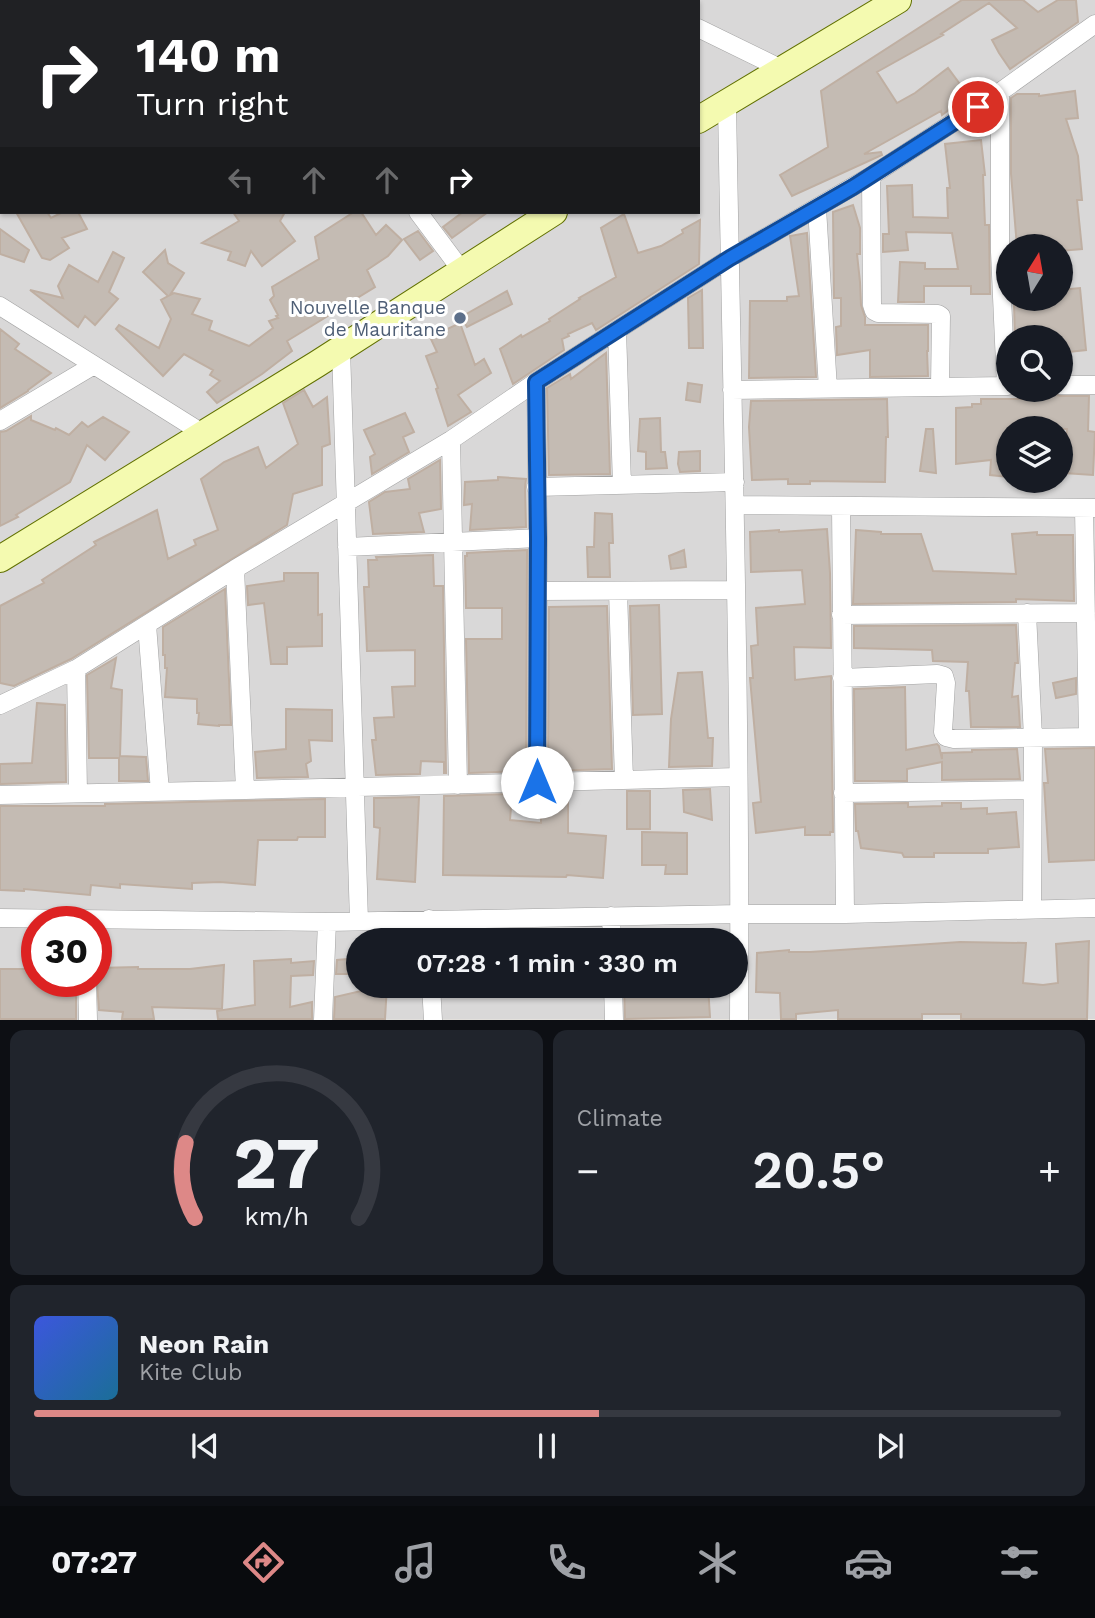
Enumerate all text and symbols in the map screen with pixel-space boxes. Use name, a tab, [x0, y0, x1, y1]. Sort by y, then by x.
text: 140 m	[136, 26, 280, 84]
icon: right	[21, 28, 112, 119]
pin	[948, 77, 1008, 137]
text: Turn right	[136, 85, 288, 123]
icon: arrive	[959, 88, 997, 126]
icon: left	[222, 161, 260, 199]
icon: ahead	[295, 161, 333, 199]
icon: ahead	[368, 161, 406, 199]
icon: right	[441, 161, 479, 199]
north arrow	[996, 234, 1073, 312]
map controls	[996, 234, 1073, 493]
place label: Nouvelle Banque de Mauritane	[290, 296, 446, 341]
marker: Nouvelle Banque de Mauritane	[452, 310, 468, 326]
button: search	[996, 325, 1073, 402]
button: layers	[996, 416, 1073, 493]
position arrow	[500, 745, 574, 819]
speed limit sign: 30	[21, 906, 112, 997]
text: 07:28 · 1 min · 330 m	[416, 948, 678, 978]
text: Climate	[577, 1105, 663, 1132]
text: 27	[233, 1121, 319, 1207]
text: 20.5°	[752, 1140, 885, 1201]
text: −	[577, 1149, 599, 1193]
text: +	[1038, 1149, 1061, 1193]
text: km/h	[244, 1202, 308, 1231]
text: Neon Rain	[139, 1329, 269, 1359]
text: Kite Club	[139, 1359, 242, 1386]
icon: previous	[186, 1427, 224, 1465]
icon: pause	[528, 1427, 566, 1465]
icon: next	[871, 1427, 909, 1465]
icon: directions	[239, 1538, 288, 1587]
icon: music	[391, 1538, 440, 1587]
icon: phone	[542, 1538, 591, 1587]
icon: climate	[693, 1538, 742, 1587]
icon: car	[844, 1538, 893, 1587]
icon: filters	[995, 1538, 1044, 1587]
text: 07:27	[51, 1543, 137, 1581]

